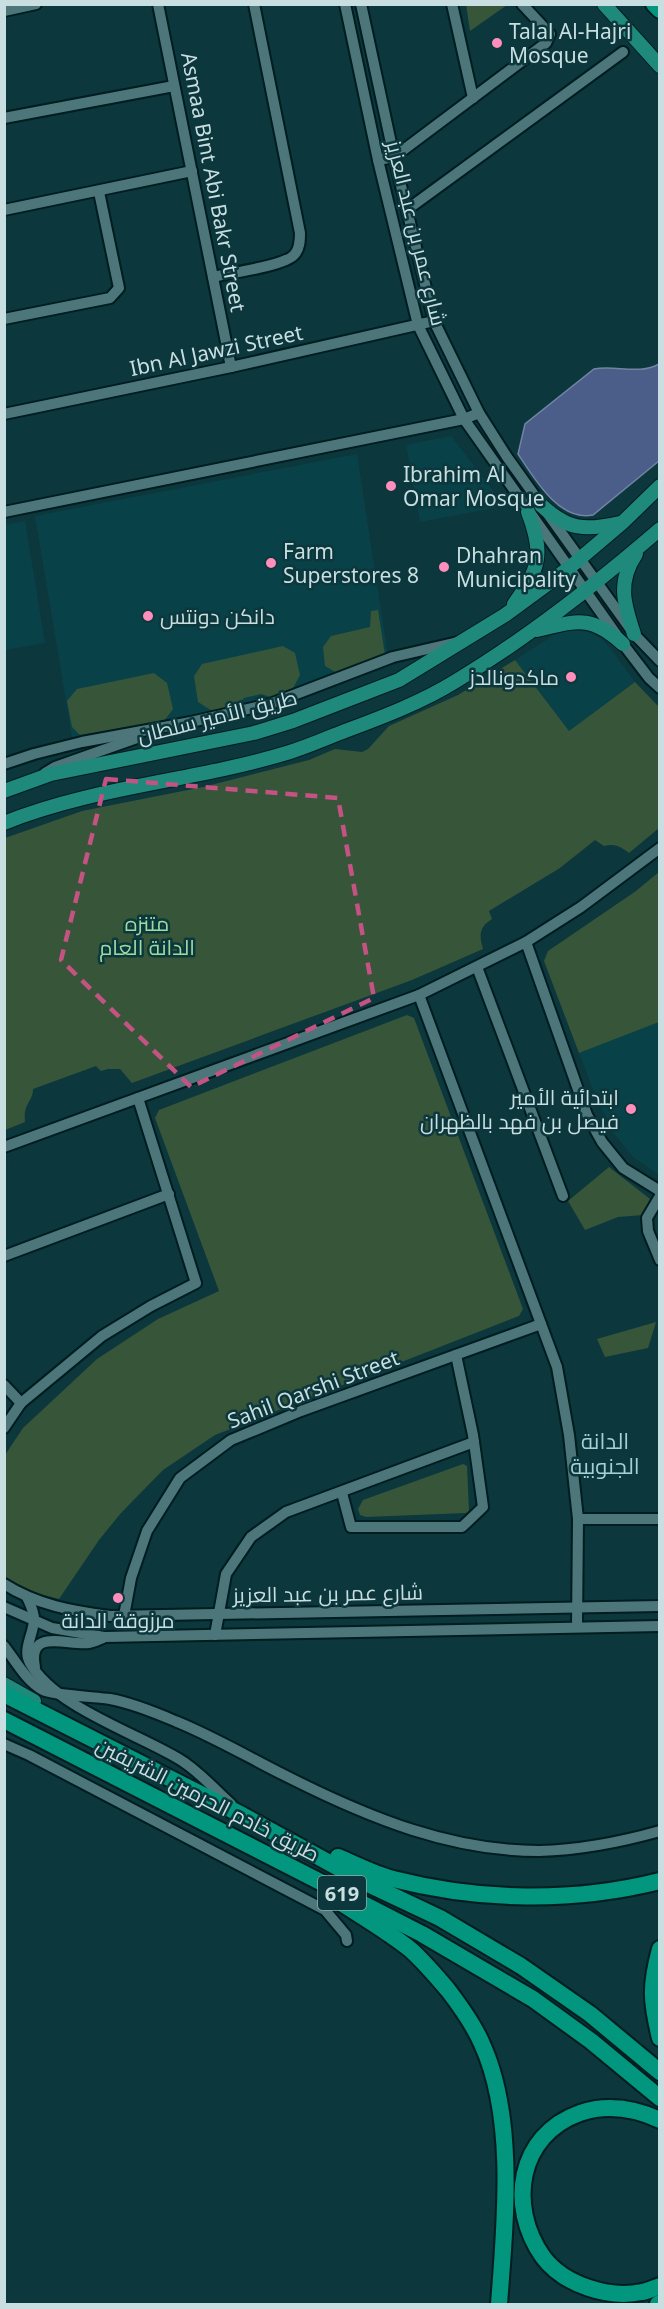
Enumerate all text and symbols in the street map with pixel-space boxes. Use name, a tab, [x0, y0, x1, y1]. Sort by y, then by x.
place label: Talal Al-Hajri Mosque	[509, 17, 631, 69]
marker: Talal Al-Hajri Mosque	[490, 36, 504, 50]
street label: Asmaa Bint Abi Bakr Street	[175, 50, 253, 315]
street label: شارع عمر بن عبد العزيز	[379, 136, 454, 329]
street label: Ibn Al Jawzi Street	[127, 318, 305, 382]
place label: Ibrahim Al Omar Mosque	[403, 460, 545, 512]
marker: Ibrahim Al Omar Mosque	[384, 479, 398, 493]
place label: Farm Superstores 8	[283, 537, 419, 589]
place label: Dhahran Municipality	[456, 541, 576, 593]
marker: Farm Superstores 8	[264, 556, 278, 570]
marker: Dhahran Municipality	[437, 560, 451, 574]
place label: دانكن دونتس	[160, 602, 275, 630]
marker: دانكن دونتس	[141, 609, 155, 623]
place label: ماكدونالدز	[468, 663, 559, 691]
marker: ماكدونالدز	[564, 670, 578, 684]
street label: طريق الأمير سلطان	[134, 683, 300, 749]
park label: متنزه الدانة العام	[99, 909, 195, 962]
place label: ابتدائية الأمير فيصل بن فهد بالظهران	[420, 1083, 619, 1135]
marker: ابتدائية الأمير فيصل بن فهد بالظهران	[624, 1102, 638, 1116]
street label: Sahil Qarshi Street	[223, 1343, 403, 1435]
district label: الدانة الجنوبية	[570, 1425, 640, 1480]
street label: شارع عمر بن عبد العزيز	[232, 1577, 423, 1610]
marker: مرزوقة الدانة	[111, 1591, 125, 1605]
place label: مرزوقة الدانة	[61, 1606, 175, 1634]
street label: طريق خادم الحرمين الشريفين	[91, 1730, 324, 1868]
road number: 619	[318, 1876, 366, 1910]

